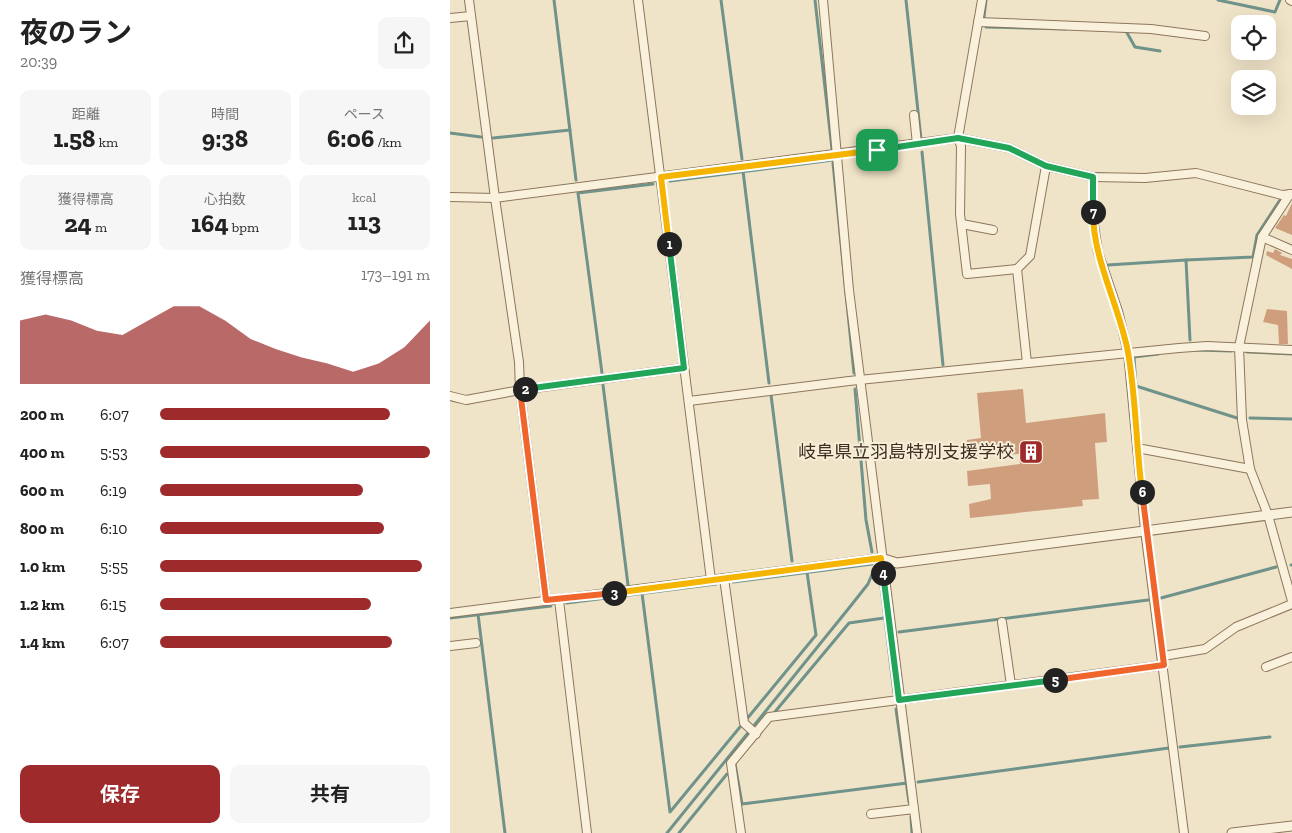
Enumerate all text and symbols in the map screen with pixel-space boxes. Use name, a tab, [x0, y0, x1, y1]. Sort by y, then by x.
map controls	[1231, 15, 1276, 115]
button: locate	[1231, 15, 1276, 60]
text: 夜のラン	[20, 16, 132, 49]
button: share	[378, 17, 430, 69]
text: 20:39	[20, 52, 57, 71]
button: layers	[1231, 70, 1276, 115]
text: 距離	[72, 106, 100, 123]
text: 時間	[211, 106, 239, 123]
text: ペース	[344, 106, 385, 123]
text: 1.58	[53, 123, 96, 153]
text: 9:38	[202, 123, 248, 153]
text: 6:06	[327, 123, 374, 153]
pin	[856, 129, 898, 171]
text: km	[96, 134, 118, 151]
text: /km	[374, 134, 402, 151]
icon: arrive	[863, 136, 891, 164]
text: kcal	[352, 189, 376, 206]
text: 獲得標高	[58, 191, 114, 208]
text: 心拍数	[204, 191, 246, 208]
pin: 7	[1080, 200, 1106, 224]
text: 7	[1090, 204, 1097, 221]
text: 113	[348, 206, 381, 236]
text: 24	[64, 208, 92, 238]
text: 164	[191, 208, 229, 238]
text: m	[92, 219, 107, 236]
text: bpm	[229, 219, 259, 236]
pin: 1	[656, 232, 682, 256]
text: 1	[667, 236, 672, 253]
text: 173–191 m	[361, 265, 430, 284]
text: 獲得標高	[20, 269, 84, 288]
pin: 2	[512, 376, 538, 402]
text: 2	[522, 381, 529, 398]
text: 200 m	[20, 405, 64, 424]
text: 6:07	[100, 405, 129, 424]
building icon: 岐阜県立羽島特別支援学校	[1018, 439, 1044, 465]
place label: 岐阜県立羽島特別支援学校	[798, 441, 1014, 463]
text: 400 m	[20, 443, 65, 462]
text: 5:53	[100, 443, 128, 462]
pin: 6	[1130, 480, 1154, 504]
text: 600 m	[20, 481, 64, 500]
text: 6:19	[100, 481, 127, 500]
text: 6	[1139, 484, 1146, 501]
text: 800 m	[20, 519, 64, 538]
text: 6:10	[100, 519, 127, 538]
text: 1.0 km	[20, 557, 65, 576]
text: 5:55	[100, 557, 128, 576]
pin: 4	[870, 560, 896, 586]
text: 4	[880, 565, 887, 582]
pin: 3	[602, 580, 626, 606]
text: 3	[611, 585, 618, 602]
text: 1.2 km	[20, 595, 65, 614]
text: 6:15	[100, 595, 126, 614]
text: 1.4 km	[20, 633, 65, 652]
text: 6:07	[100, 633, 129, 652]
pin: 5	[1042, 668, 1068, 692]
text: 5	[1052, 672, 1059, 689]
button: 保存	[20, 765, 220, 823]
button: 共有	[230, 765, 430, 823]

